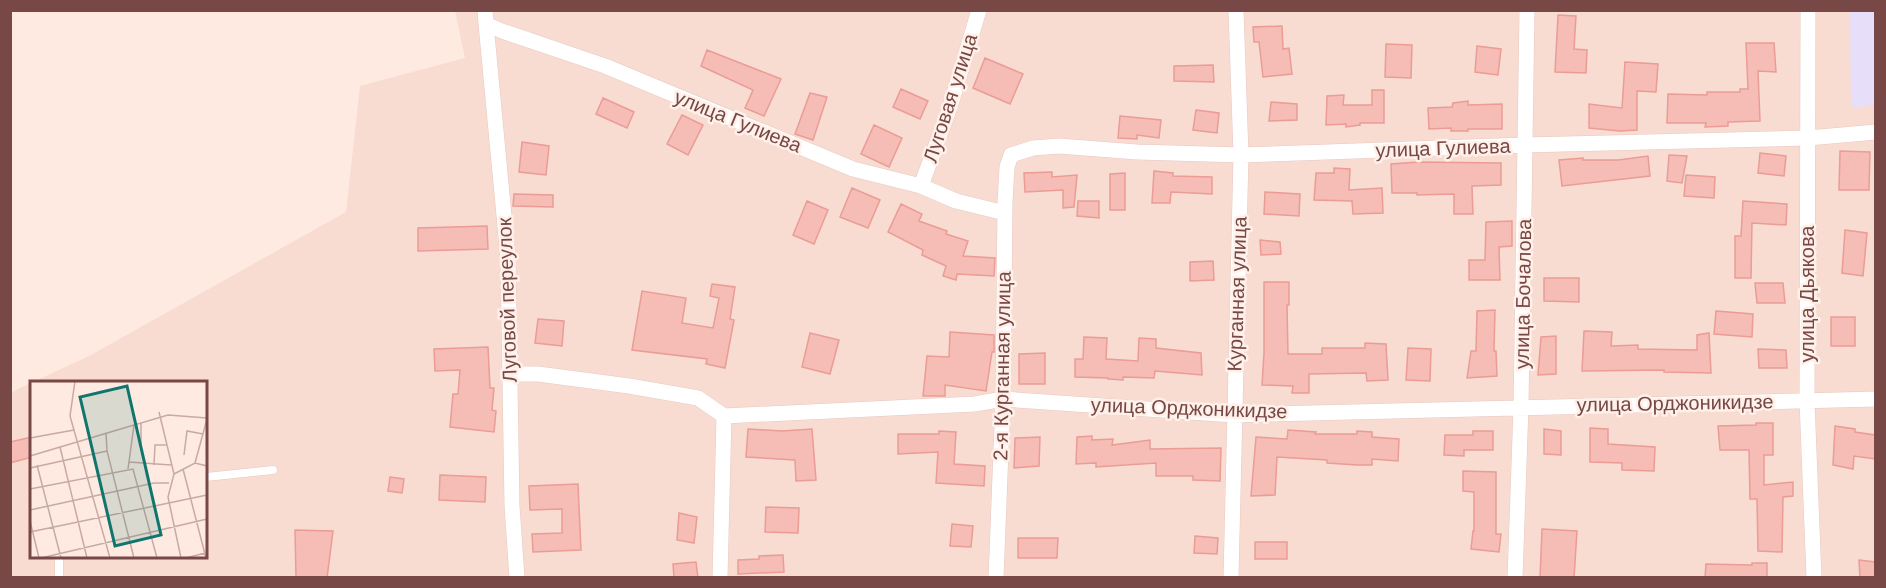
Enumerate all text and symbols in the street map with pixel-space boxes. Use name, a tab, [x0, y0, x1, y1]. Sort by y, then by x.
street label: Луговая улица	[919, 30, 981, 165]
street label: улица Гулиева	[671, 86, 806, 157]
street label: улица Гулиева	[1375, 135, 1512, 161]
street label: Курганная улица	[1223, 215, 1251, 372]
street label: Луговой переулок	[493, 217, 521, 383]
street label: улица Бочалова	[1511, 218, 1535, 369]
street label: улица Дьякова	[1796, 225, 1818, 362]
street label: 2-я Курганная улица	[989, 270, 1015, 461]
inset map	[30, 381, 207, 558]
street label: улица Орджоникидзе	[1576, 390, 1774, 416]
street label: улица Орджоникидзе	[1090, 394, 1288, 422]

